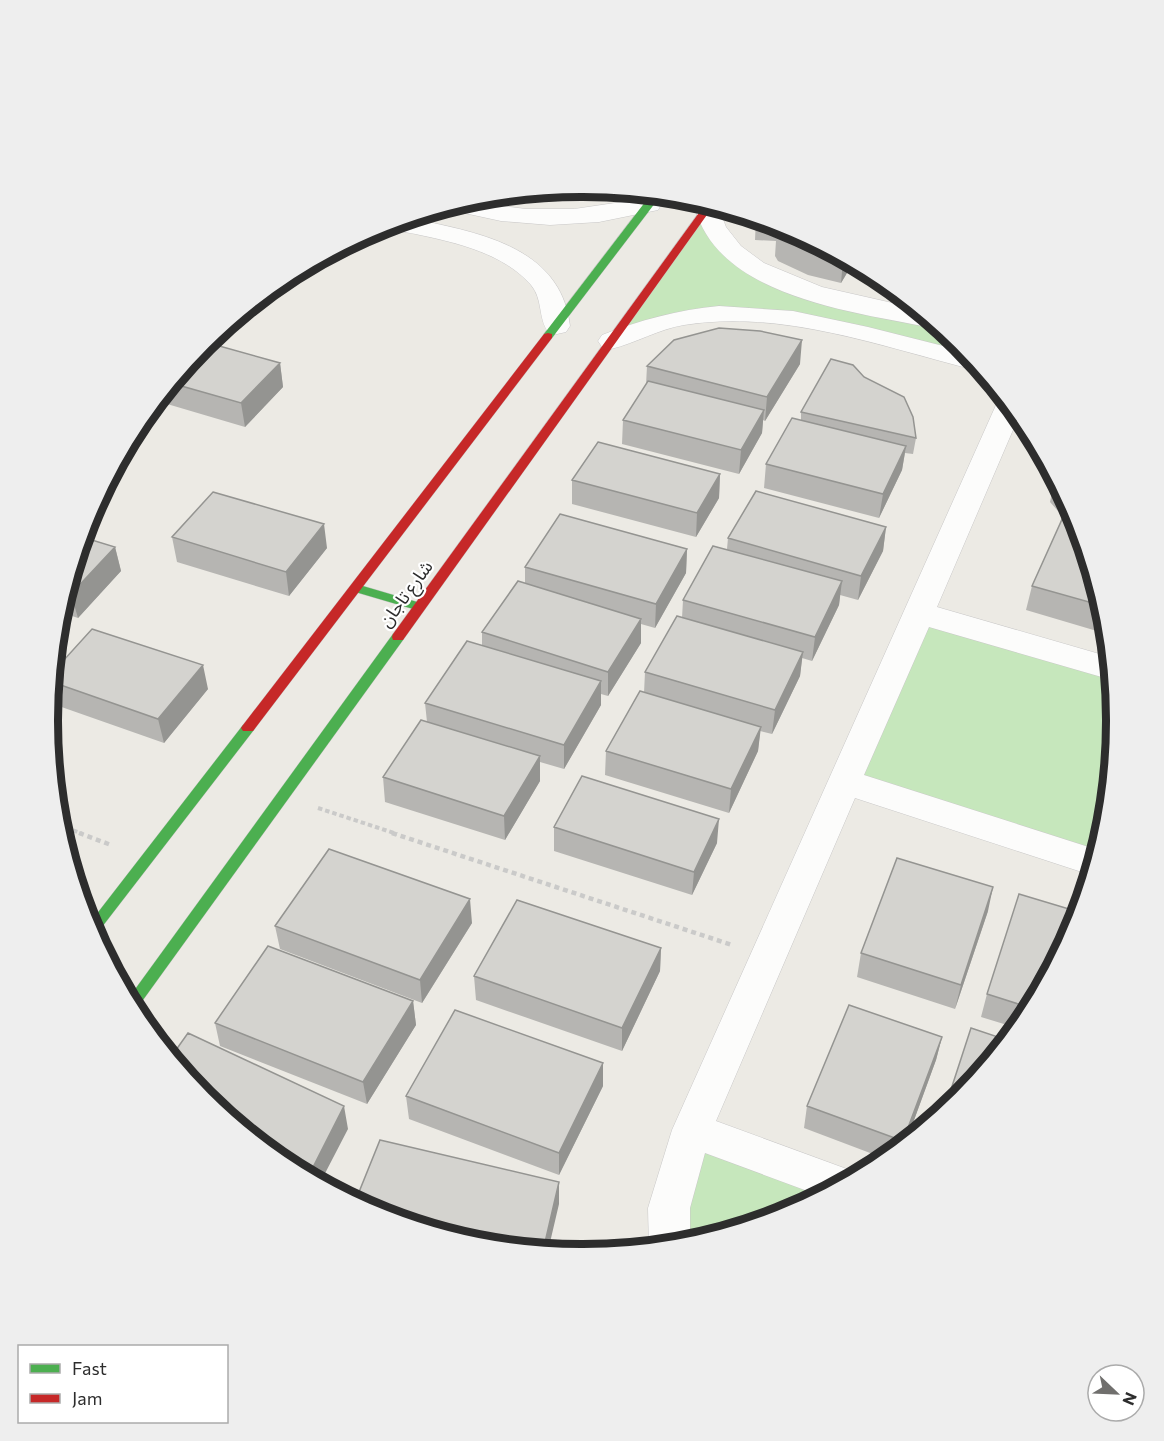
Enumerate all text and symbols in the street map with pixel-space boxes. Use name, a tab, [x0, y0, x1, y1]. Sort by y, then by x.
street label: شارع تاجان	[374, 556, 440, 634]
legend	[18, 1345, 228, 1423]
text: Fast	[72, 1357, 107, 1379]
north arrow	[1086, 1363, 1146, 1423]
text: Jam	[72, 1387, 102, 1409]
text: N	[1119, 1390, 1141, 1408]

